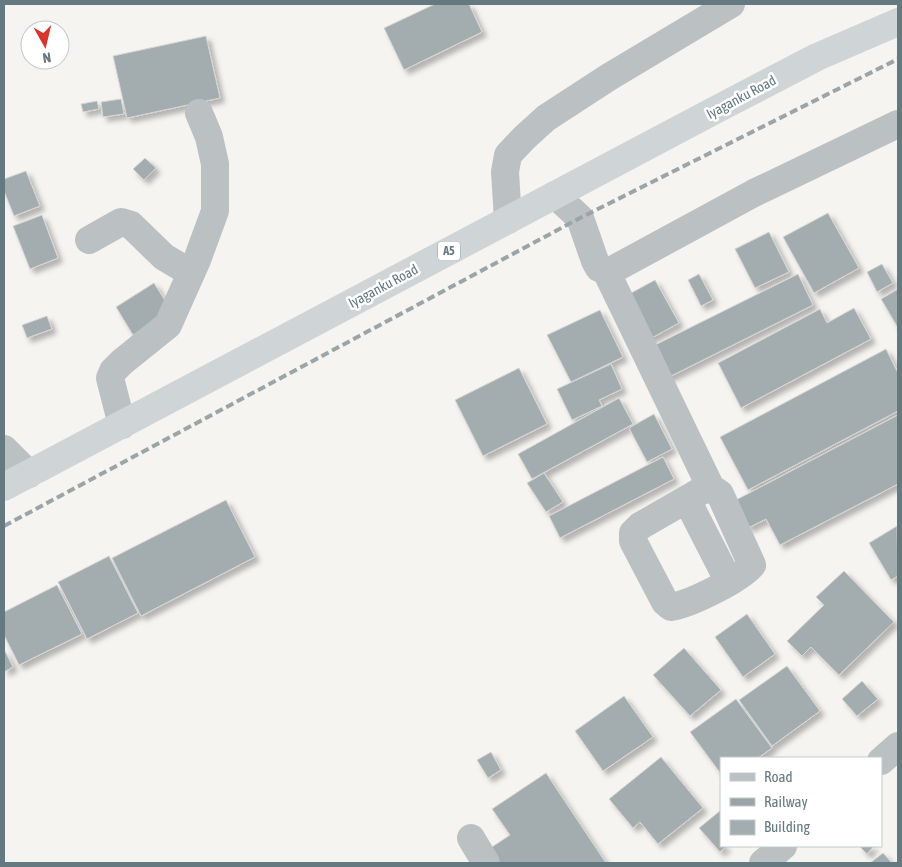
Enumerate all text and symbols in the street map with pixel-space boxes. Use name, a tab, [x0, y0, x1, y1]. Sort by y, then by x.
north arrow	[20, 20, 70, 70]
text: N	[42, 49, 52, 66]
street label: Iyaganku Road	[704, 72, 778, 122]
road number: A5	[438, 242, 460, 260]
street label: Iyaganku Road	[346, 261, 420, 311]
legend	[720, 757, 882, 847]
text: Road	[764, 768, 793, 785]
text: Railway	[764, 793, 808, 810]
text: Building	[764, 818, 810, 835]

